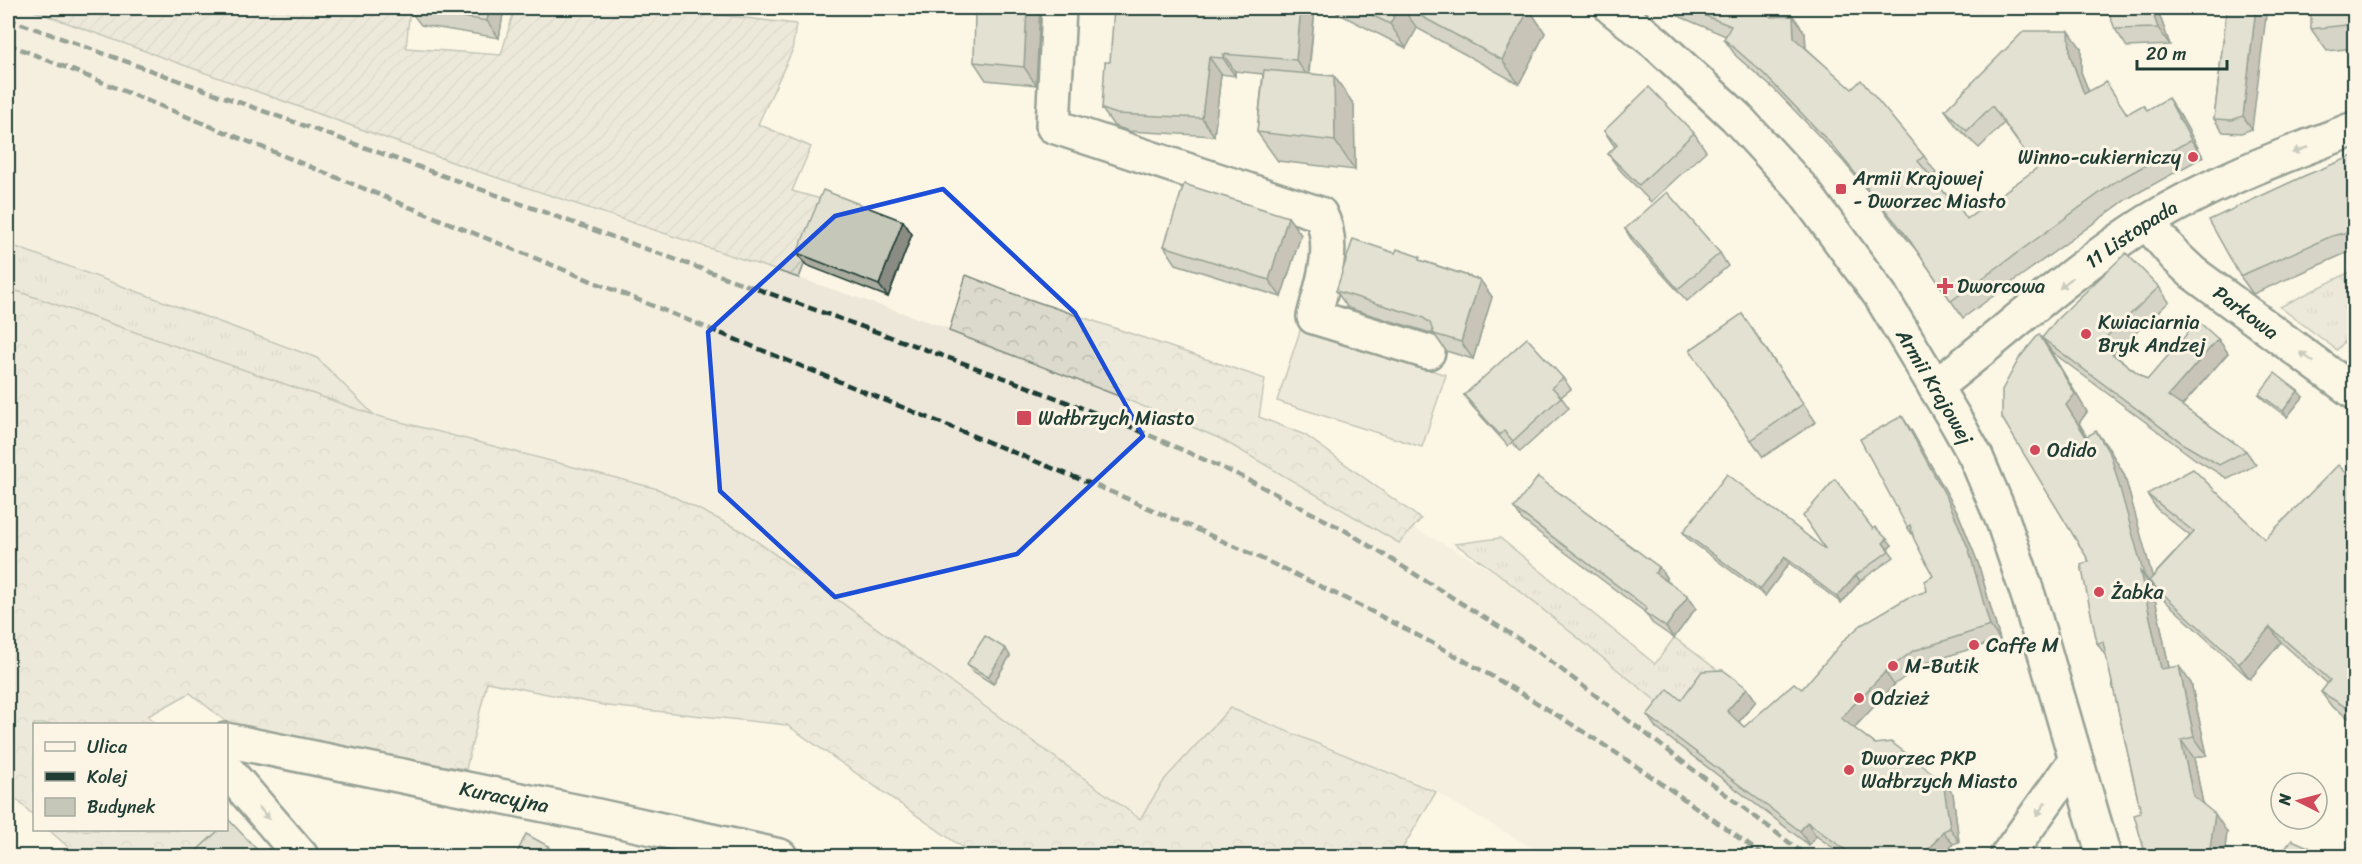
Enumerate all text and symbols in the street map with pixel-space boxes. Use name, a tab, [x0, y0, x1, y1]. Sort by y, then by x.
scale bar	[2137, 33, 2227, 71]
text: 20 m	[2146, 38, 2186, 70]
place label: Winno-cukierniczy	[2018, 140, 2182, 175]
one-way arrow	[2291, 145, 2309, 155]
marker: Winno-cukierniczy	[2186, 150, 2200, 164]
place label: Armii Krajowej - Dworzec Miasto	[1852, 161, 2006, 219]
marker: Armii Krajowej - Dworzec Miasto	[1834, 182, 1848, 196]
street label: 11 Listopada	[2077, 190, 2185, 278]
place label: Dworcowa	[1957, 269, 2045, 304]
one-way arrow	[2058, 276, 2074, 289]
street label: Parkowa	[2205, 276, 2286, 349]
marker: Dworcowa	[1938, 279, 1952, 293]
place label: Kwiaciarnia Bryk Andzej	[2098, 305, 2206, 363]
street label: Armii Krajowej	[1885, 321, 1983, 452]
marker: Kwiaciarnia Bryk Andzej	[2079, 327, 2093, 341]
one-way arrow	[2300, 351, 2316, 363]
place label: Wałbrzych Miasto	[1038, 401, 1195, 436]
marker: Wałbrzych Miasto	[1015, 409, 1033, 427]
place label: Odido	[2047, 433, 2097, 468]
marker: Odido	[2028, 443, 2042, 457]
place label: Żabka	[2111, 575, 2165, 610]
marker: Żabka	[2092, 585, 2106, 599]
place label: Caffe M	[1986, 628, 2059, 663]
marker: Caffe M	[1967, 638, 1981, 652]
place label: M-Butik	[1905, 649, 1979, 684]
marker: M-Butik	[1886, 659, 1900, 673]
place label: Odzież	[1871, 681, 1930, 716]
marker: Odzież	[1852, 691, 1866, 705]
legend	[33, 723, 228, 831]
text: Ulica	[87, 731, 128, 763]
place label: Dworzec PKP Wałbrzych Miasto	[1861, 741, 2018, 799]
text: Kolej	[87, 761, 127, 793]
marker: Dworzec PKP Wałbrzych Miasto	[1842, 763, 1856, 777]
street label: Kuracyjna	[457, 771, 552, 823]
north arrow	[2269, 771, 2329, 831]
text: Budynek	[87, 791, 156, 823]
text: N	[2269, 792, 2300, 808]
one-way arrow	[2035, 800, 2047, 816]
one-way arrow	[257, 805, 270, 820]

